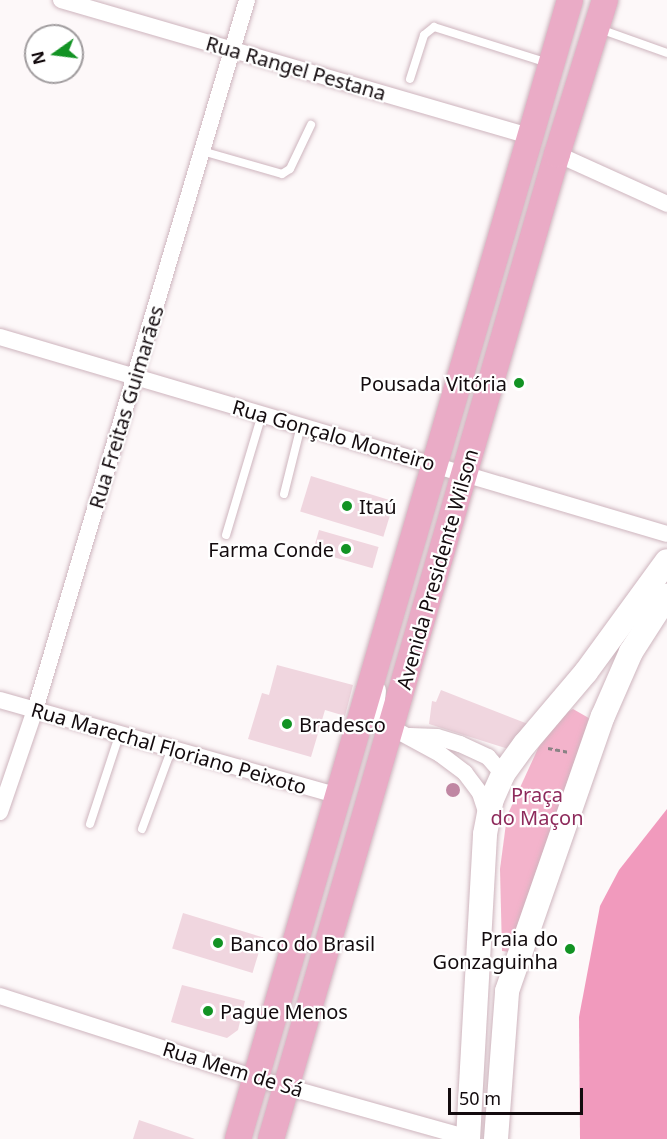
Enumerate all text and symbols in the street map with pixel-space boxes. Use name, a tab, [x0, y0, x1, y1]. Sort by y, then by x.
north arrow	[24, 24, 84, 84]
street label: Rua Rangel Pestana	[203, 31, 389, 105]
text: N	[26, 49, 51, 67]
street label: Rua Freitas Guimarães	[84, 303, 168, 511]
place label: Pousada Vitória	[360, 371, 507, 395]
marker: Pousada Vitória	[512, 376, 526, 390]
street label: Rua Gonçalo Monteiro	[230, 395, 438, 475]
street label: Avenida Presidente Wilson	[391, 446, 483, 692]
place label: Itaú	[359, 494, 397, 518]
marker: Itaú	[340, 499, 354, 513]
place label: Farma Conde	[208, 537, 334, 561]
marker: Farma Conde	[339, 542, 353, 556]
street label: Rua Marechal Floriano Peixoto	[29, 697, 309, 799]
place label: Bradesco	[299, 712, 386, 736]
marker: Bradesco	[280, 717, 294, 731]
park label: Praça do Maçon	[490, 783, 584, 830]
place label: Praia do Gonzaguinha	[433, 926, 558, 973]
place label: Banco do Brasil	[230, 931, 375, 955]
marker: Banco do Brasil	[211, 936, 225, 950]
marker: Praia do Gonzaguinha	[563, 942, 577, 956]
place label: Pague Menos	[220, 999, 348, 1023]
marker: Pague Menos	[201, 1004, 215, 1018]
street label: Rua Mem de Sá	[160, 1036, 306, 1102]
scale bar	[451, 1076, 586, 1114]
text: 50 m	[459, 1086, 501, 1110]

